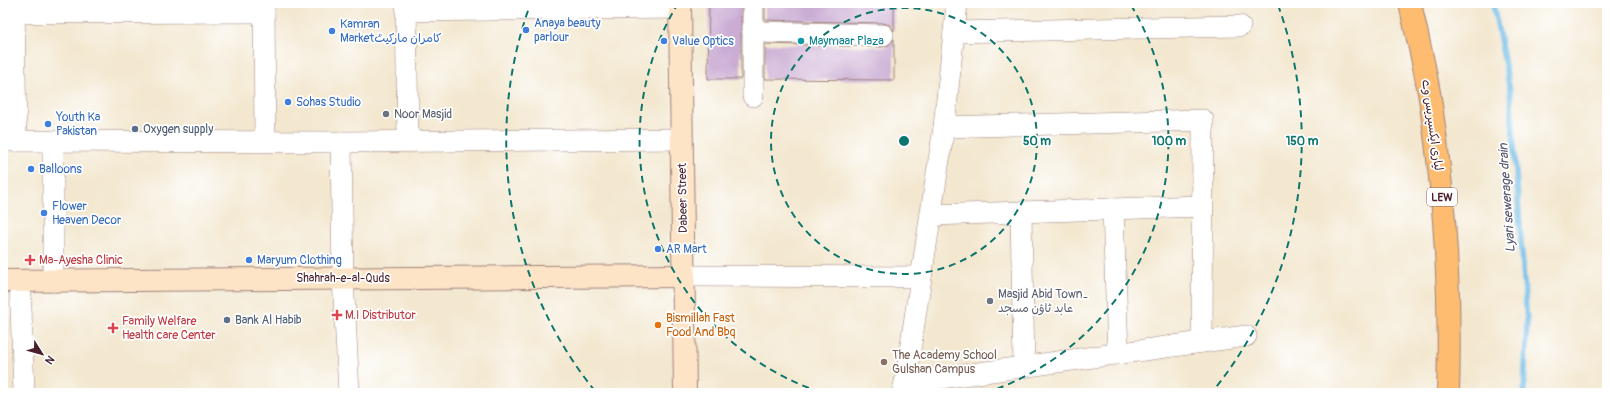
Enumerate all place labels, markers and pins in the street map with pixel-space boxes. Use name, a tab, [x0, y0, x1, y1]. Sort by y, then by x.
place label: Anaya beauty parlour	[534, 16, 601, 45]
place label: Kamran Marketکامران مارکیٹ	[340, 17, 441, 46]
marker: Anaya beauty parlour	[521, 25, 531, 35]
marker: Kamran Marketکامران مارکیٹ	[327, 26, 337, 36]
place label: Value Optics	[672, 34, 735, 49]
place label: Maymaar Plaza	[809, 34, 884, 49]
marker: Value Optics	[659, 36, 669, 46]
marker: Maymaar Plaza	[796, 36, 806, 46]
place label: Sohas Studio	[296, 95, 362, 110]
marker: Sohas Studio	[283, 97, 293, 107]
place label: Noor Masjid	[394, 107, 452, 122]
marker: Noor Masjid	[381, 109, 391, 119]
place label: Youth Ka Pakistan	[55, 110, 101, 139]
marker: Youth Ka Pakistan	[43, 119, 53, 129]
place label: Oxygen supply	[143, 122, 213, 137]
marker: Oxygen supply	[130, 124, 140, 134]
centre of rings	[897, 134, 911, 148]
place label: Balloons	[39, 162, 82, 177]
marker: Balloons	[26, 164, 36, 174]
place label: Flower Heaven Decor	[52, 199, 122, 228]
marker: Flower Heaven Decor	[39, 208, 49, 218]
place label: AR Mart	[666, 242, 707, 257]
marker: AR Mart	[653, 244, 663, 254]
place label: Ma-Ayesha Clinic	[39, 253, 123, 268]
place label: Maryum Clothing	[257, 253, 342, 268]
marker: Ma-Ayesha Clinic	[24, 254, 36, 266]
marker: Maryum Clothing	[244, 255, 254, 265]
place label: Masjid Abid Town۔ عابد ٹاؤن مسجد	[998, 287, 1088, 316]
marker: Masjid Abid Town۔ عابد ٹاؤن مسجد	[985, 296, 995, 306]
place label: M.I Distributor	[345, 308, 416, 323]
marker: M.I Distributor	[332, 310, 342, 320]
place label: Bismillah Fast Food And Bbq	[666, 311, 736, 340]
place label: Bank Al Habib	[235, 313, 302, 328]
place label: Family Welfare Health care Center	[122, 314, 216, 343]
marker: Bank Al Habib	[222, 315, 232, 325]
marker: Bismillah Fast Food And Bbq	[653, 320, 663, 330]
marker: Family Welfare Health care Center	[107, 322, 119, 334]
place label: The Academy School Gulshan Campus	[892, 348, 997, 377]
marker: The Academy School Gulshan Campus	[879, 357, 889, 367]

